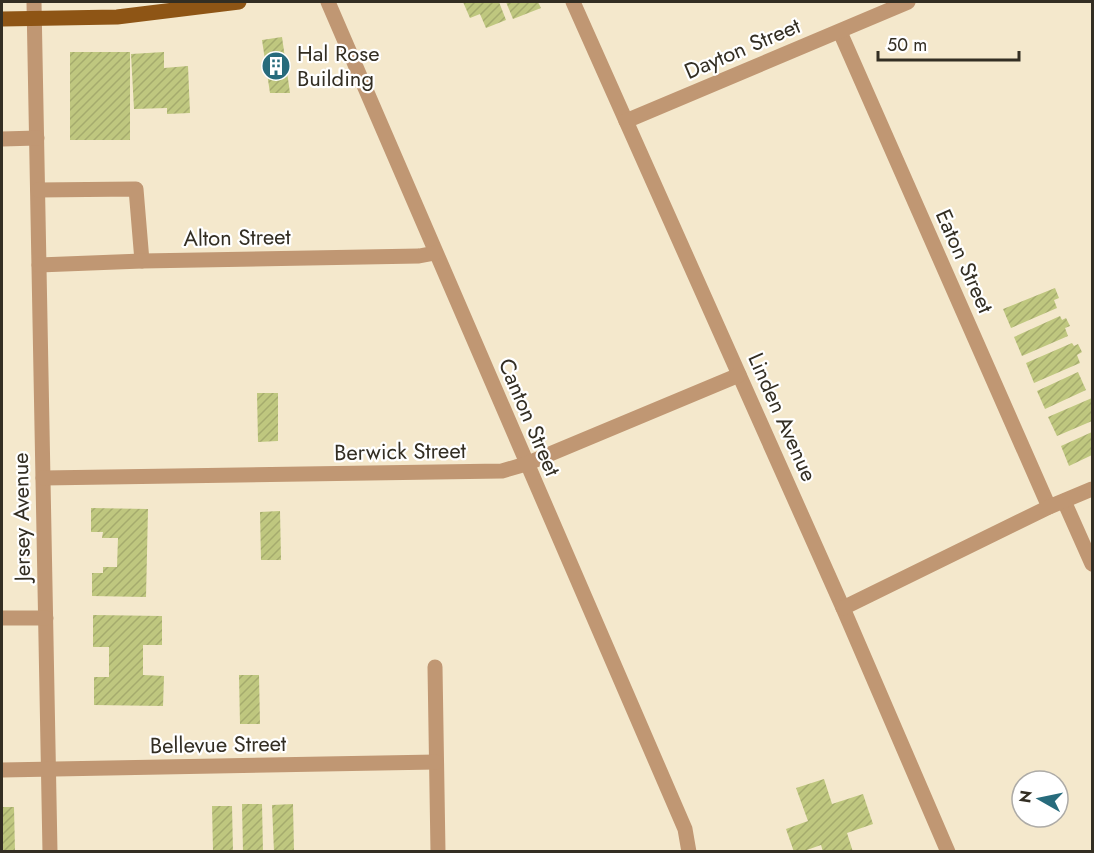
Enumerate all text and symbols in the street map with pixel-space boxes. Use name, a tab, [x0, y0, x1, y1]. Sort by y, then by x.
street label: Dayton Street	[679, 9, 806, 87]
scale bar	[878, 24, 1019, 62]
text: 50 m	[887, 32, 927, 58]
place label: Hal Rose Building	[297, 37, 380, 94]
building icon: Hal Rose Building	[260, 50, 292, 82]
street label: Eaton Street	[928, 204, 1002, 319]
street label: Alton Street	[183, 220, 292, 254]
street label: Linden Avenue	[740, 348, 826, 486]
street label: Canton Street	[491, 353, 569, 482]
street label: Berwick Street	[334, 434, 467, 468]
street label: Jersey Avenue	[4, 452, 38, 585]
street label: Bellevue Street	[150, 727, 287, 761]
north arrow	[1010, 769, 1070, 829]
text: N	[1013, 789, 1038, 805]

